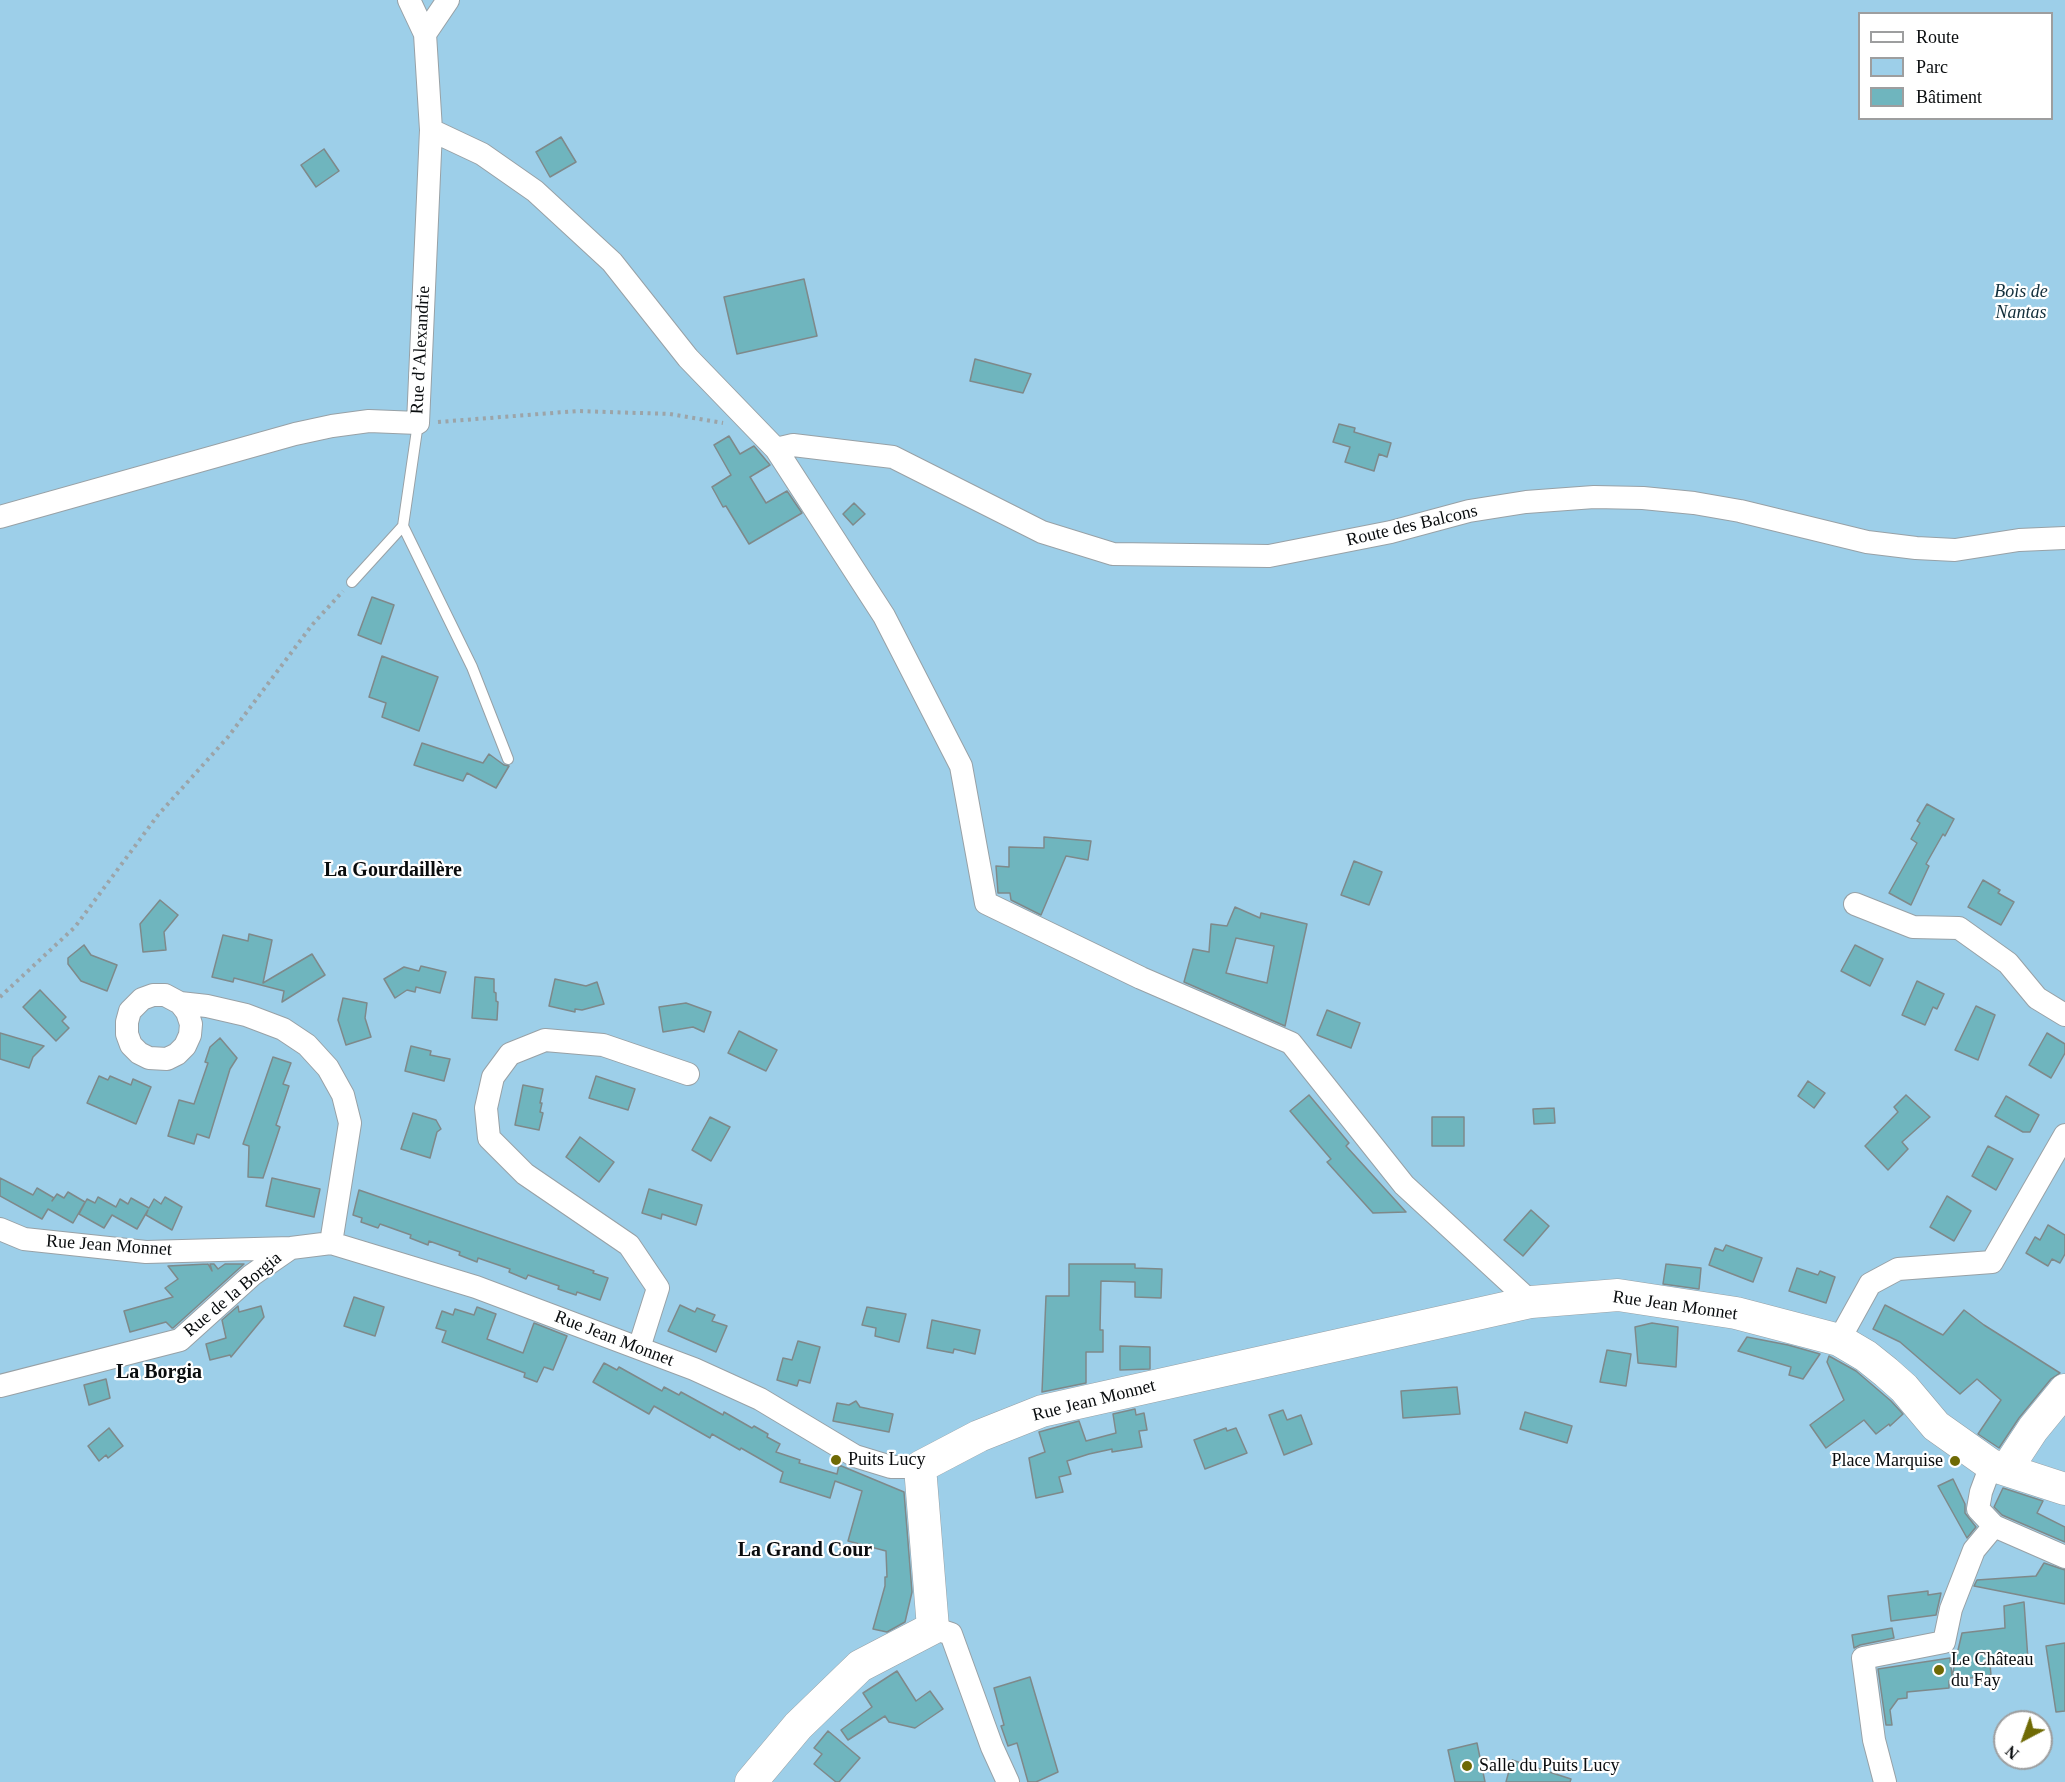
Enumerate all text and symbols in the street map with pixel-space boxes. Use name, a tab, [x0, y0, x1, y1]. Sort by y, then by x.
legend	[1858, 12, 2053, 120]
text: Route	[1916, 27, 1959, 47]
text: Parc	[1916, 57, 1948, 77]
text: Bâtiment	[1916, 87, 1982, 107]
park label: Bois de Nantas	[1994, 281, 2048, 324]
street label: Rue d’Alexandrie	[407, 285, 435, 415]
street label: Route des Balcons	[1344, 500, 1480, 552]
district label: La Gourdaillère	[324, 859, 462, 883]
street label: Rue Jean Monnet	[45, 1231, 173, 1261]
street label: Rue de la Borgia	[180, 1248, 286, 1342]
street label: Rue Jean Monnet	[1611, 1287, 1739, 1325]
street label: Rue Jean Monnet	[551, 1306, 677, 1372]
district label: La Borgia	[116, 1361, 202, 1385]
street label: Rue Jean Monnet	[1030, 1375, 1158, 1427]
place label: Puits Lucy	[848, 1449, 926, 1471]
place label: Place Marquise	[1832, 1450, 1943, 1472]
marker: Puits Lucy	[829, 1453, 843, 1467]
marker: Place Marquise	[1948, 1454, 1962, 1468]
district label: La Grand Cour	[738, 1539, 872, 1563]
place label: Le Château du Fay	[1951, 1649, 2033, 1692]
marker: Le Château du Fay	[1932, 1663, 1946, 1677]
north arrow	[1993, 1710, 2053, 1770]
text: N	[2002, 1742, 2022, 1763]
place label: Salle du Puits Lucy	[1479, 1755, 1619, 1777]
marker: Salle du Puits Lucy	[1460, 1759, 1474, 1773]

